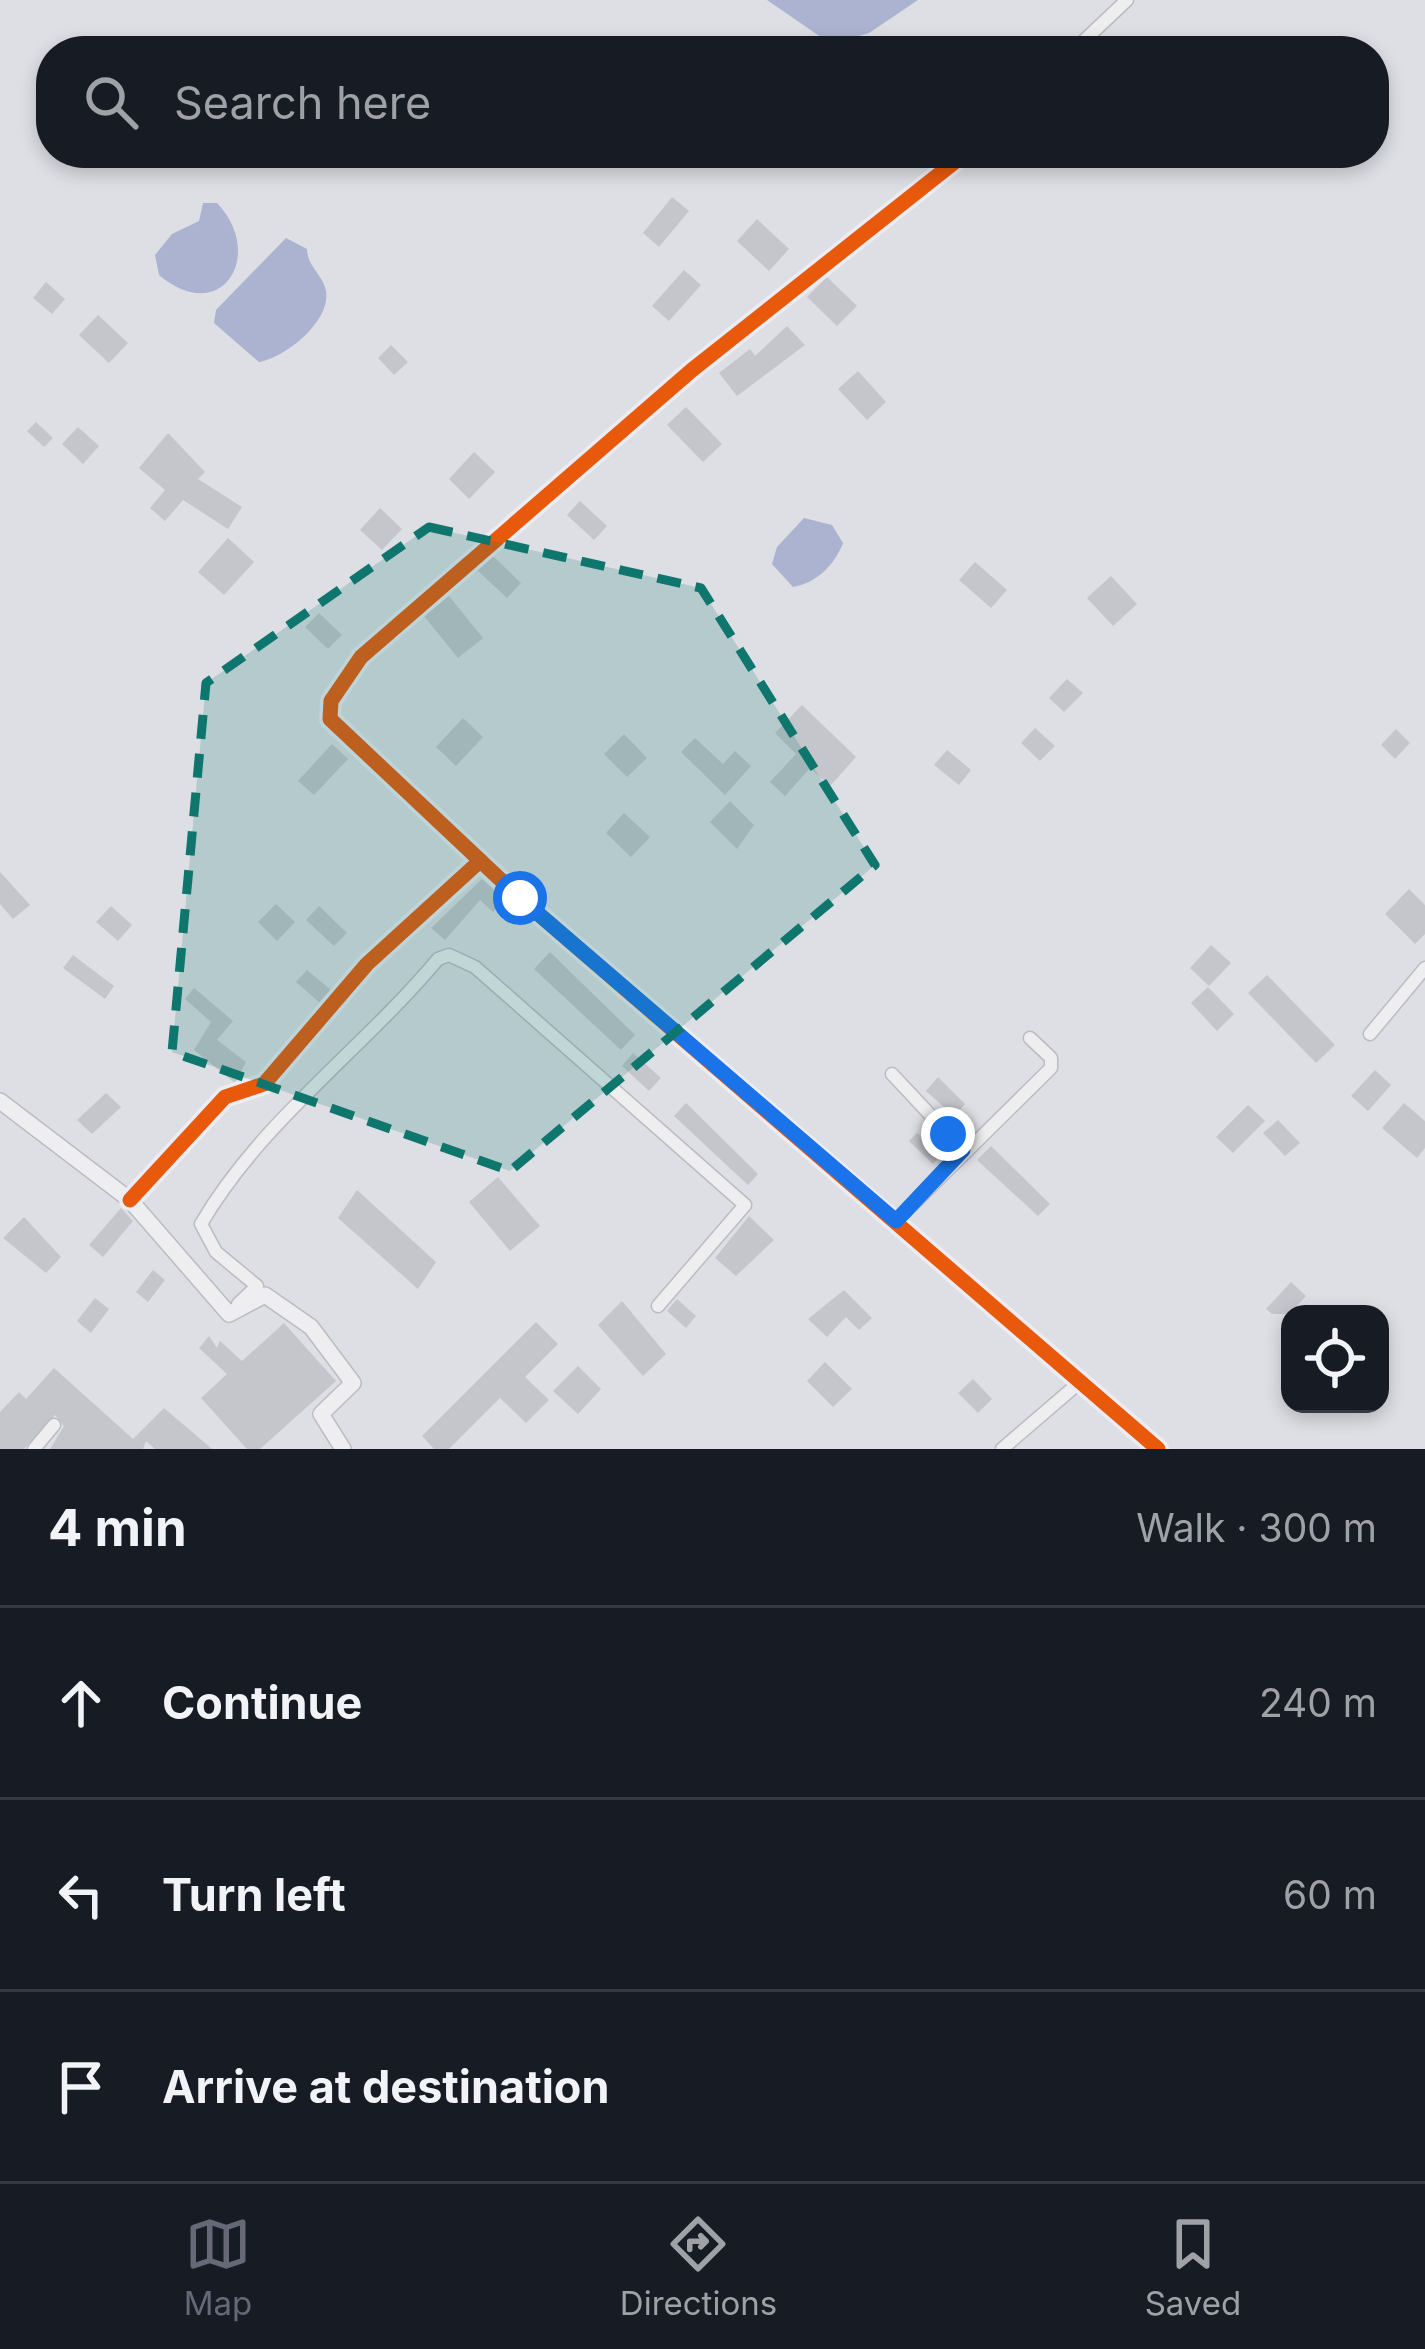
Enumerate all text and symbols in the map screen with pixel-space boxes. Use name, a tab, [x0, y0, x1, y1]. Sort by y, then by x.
search box	[36, 36, 1389, 168]
icon: search	[78, 69, 144, 135]
text: Search here	[174, 75, 431, 130]
route start	[493, 871, 547, 925]
route end	[921, 1107, 975, 1161]
map controls	[1281, 1305, 1389, 1413]
button: locate	[1281, 1305, 1389, 1413]
text: 4 min	[48, 1497, 187, 1558]
text: Walk · 300 m	[1136, 1504, 1377, 1551]
icon: ahead	[48, 1670, 114, 1736]
text: Continue	[162, 1675, 362, 1730]
text: 240 m	[1259, 1679, 1377, 1726]
icon: left	[48, 1862, 114, 1928]
text: Turn left	[162, 1867, 346, 1922]
text: 60 m	[1283, 1871, 1377, 1918]
icon: arrive	[48, 2054, 114, 2120]
text: Arrive at destination	[162, 2059, 609, 2114]
tab: Map	[184, 2211, 252, 2323]
tab: Directions	[620, 2211, 777, 2323]
tab: Saved	[1145, 2211, 1241, 2323]

